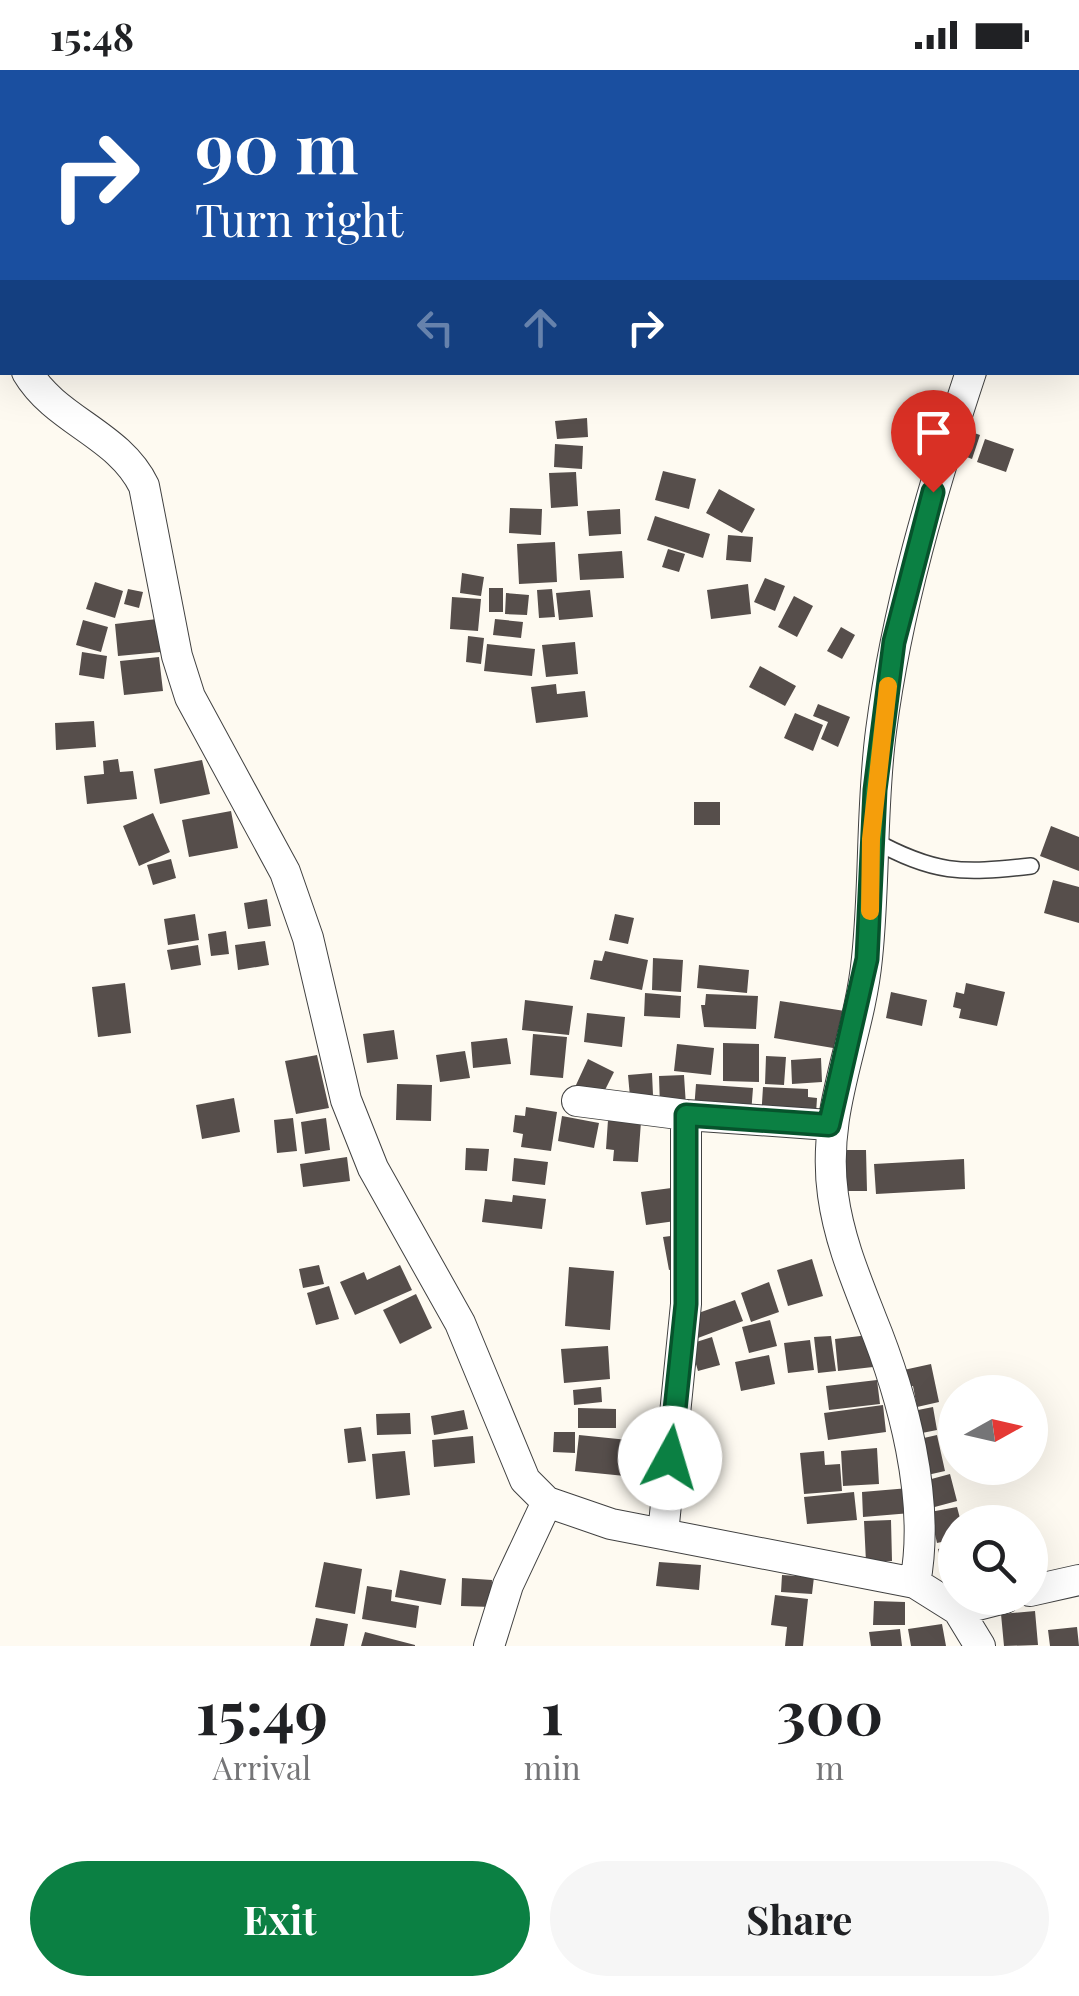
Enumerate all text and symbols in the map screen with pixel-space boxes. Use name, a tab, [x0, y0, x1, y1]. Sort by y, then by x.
text: 15:48	[50, 10, 134, 61]
text: 90 m	[195, 98, 359, 192]
icon: right	[30, 110, 160, 240]
text: Turn right	[195, 188, 403, 248]
icon: left	[408, 300, 463, 355]
icon: ahead	[513, 300, 568, 355]
icon: right	[618, 300, 673, 355]
pin	[891, 390, 976, 493]
icon: arrive	[906, 405, 961, 460]
north arrow	[938, 1375, 1048, 1485]
map controls	[938, 1375, 1048, 1615]
position arrow	[618, 1406, 722, 1510]
button: search	[938, 1505, 1048, 1615]
text: 15:49	[196, 1670, 328, 1750]
text: 1	[541, 1670, 564, 1750]
text: 300	[776, 1670, 883, 1750]
text: Arrival	[213, 1745, 311, 1788]
text: min	[524, 1745, 581, 1788]
text: m	[816, 1745, 844, 1788]
button: Exit	[30, 1861, 530, 1976]
button: Share	[550, 1861, 1049, 1976]

